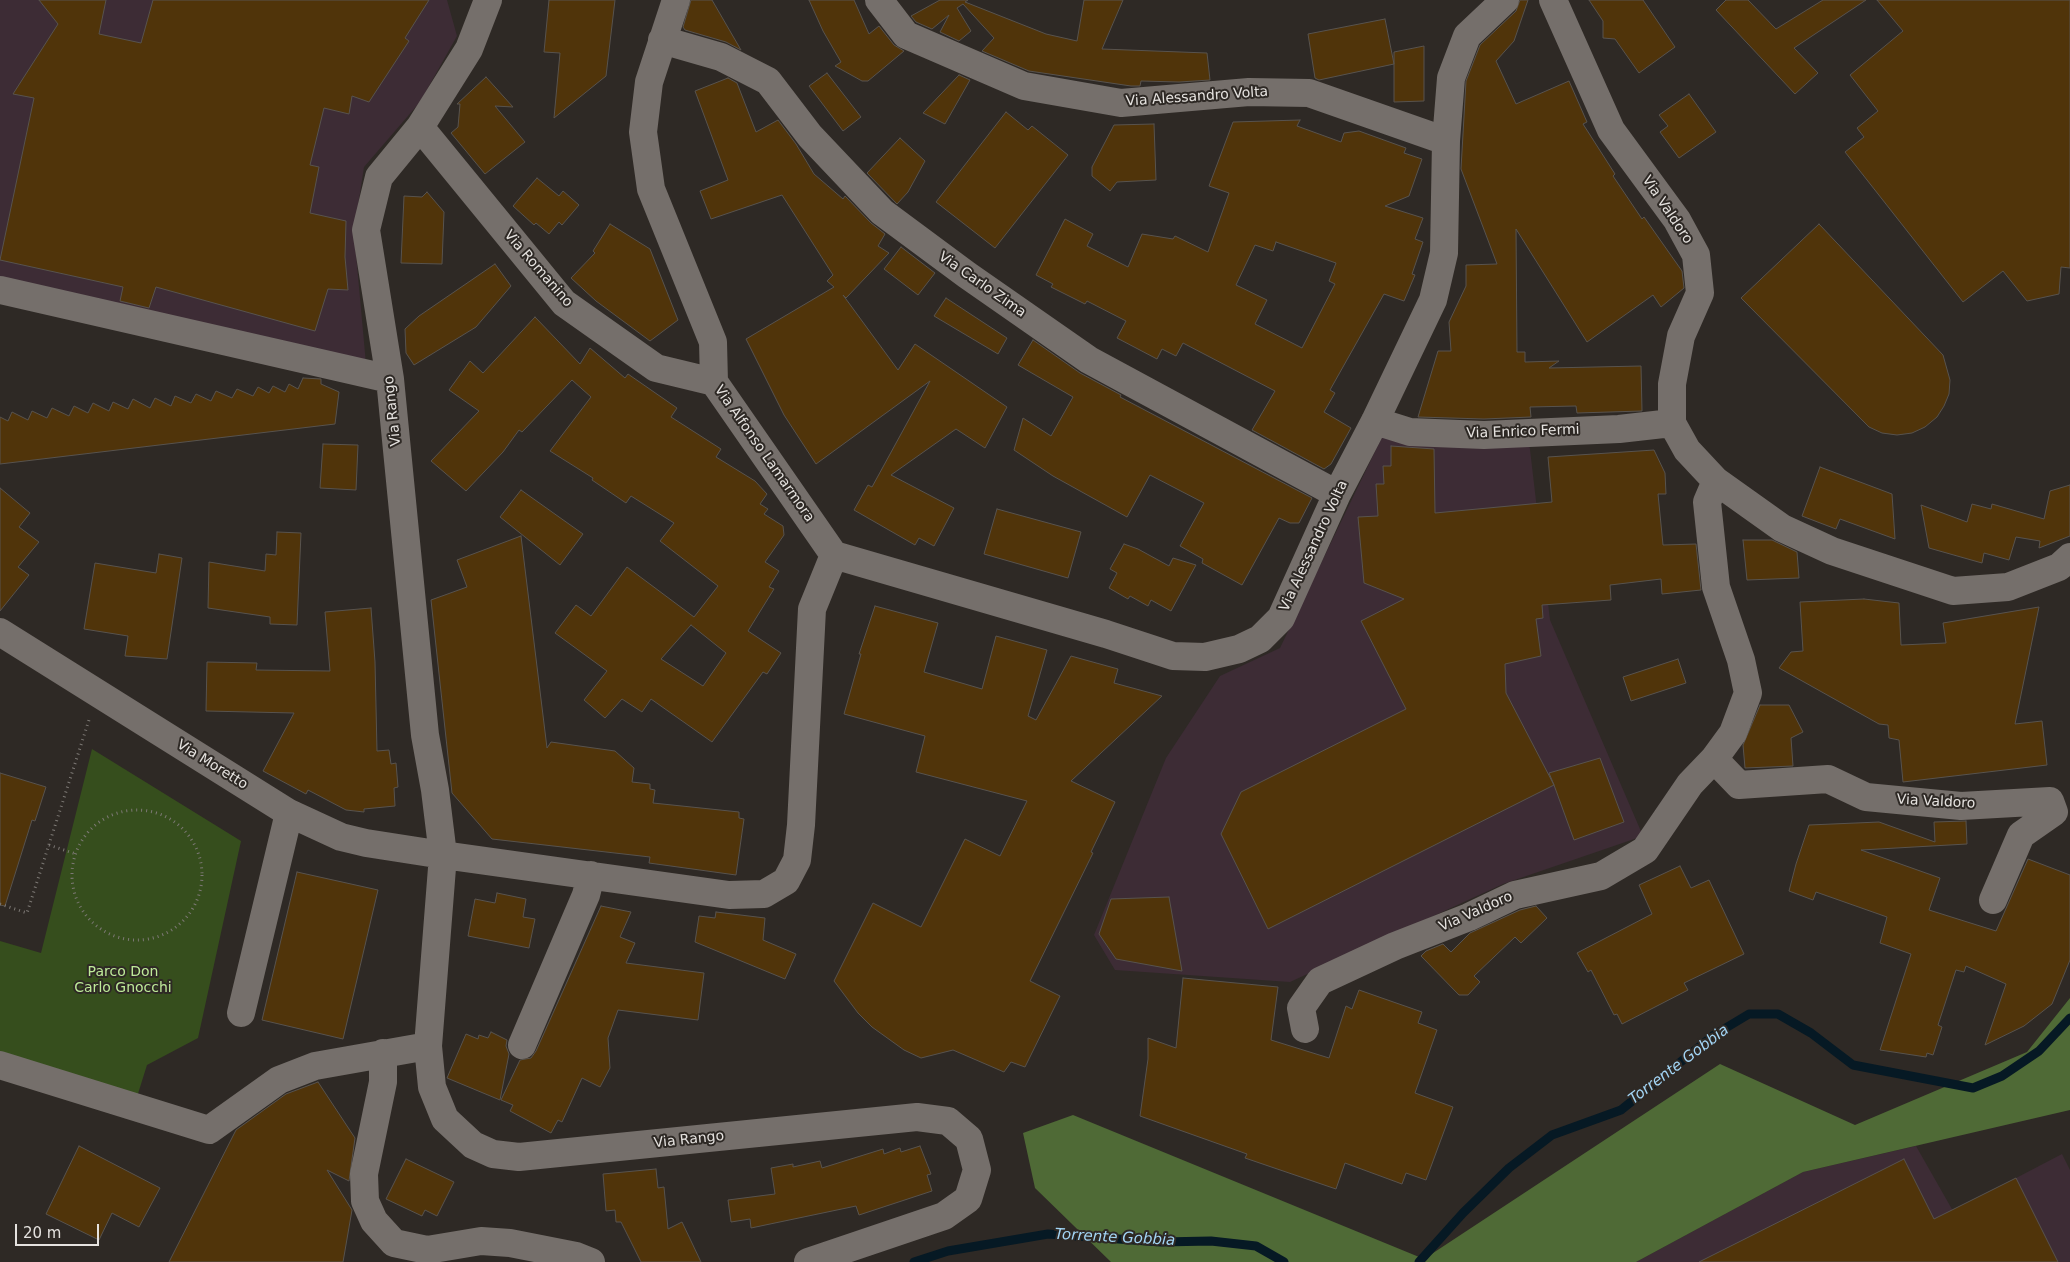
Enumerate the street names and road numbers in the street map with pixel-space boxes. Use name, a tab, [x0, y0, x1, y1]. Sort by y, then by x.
street label: Via Alessandro Volta	[1125, 84, 1269, 110]
street label: Via Valdoro	[1638, 173, 1696, 247]
street label: Via Romanino	[500, 227, 576, 311]
street label: Via Carlo Zima	[935, 249, 1029, 321]
street label: Via Rango	[381, 375, 405, 447]
street label: Via Alfonso Lamarmora	[710, 382, 818, 526]
street label: Via Enrico Fermi	[1466, 422, 1580, 442]
street label: Via Alessandro Volta	[1276, 478, 1352, 614]
street label: Via Moretto	[173, 737, 251, 793]
street label: Via Valdoro	[1896, 792, 1976, 812]
street label: Via Valdoro	[1437, 888, 1515, 936]
street label: Via Rango	[653, 1128, 725, 1152]

